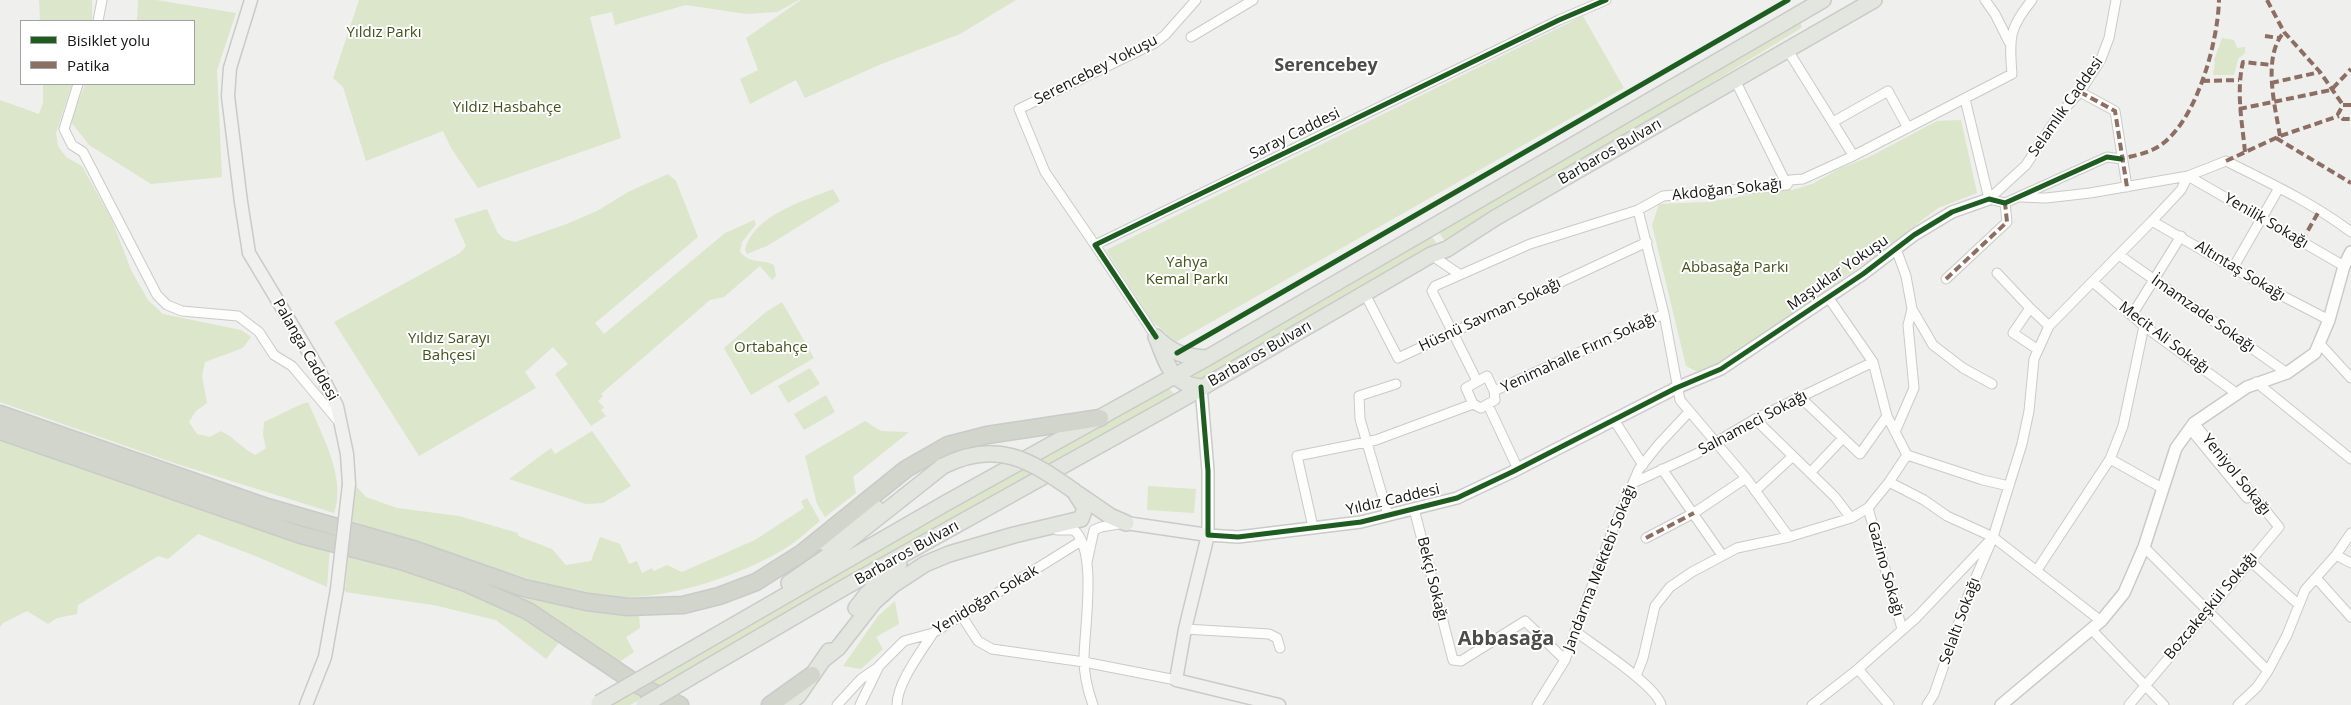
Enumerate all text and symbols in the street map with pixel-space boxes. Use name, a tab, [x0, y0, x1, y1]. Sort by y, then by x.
legend	[20, 20, 195, 85]
park label: Yıldız Parkı	[346, 24, 422, 42]
text: Bisiklet yolu	[67, 30, 150, 50]
street label: Serencebey Yokuşu	[1031, 31, 1161, 109]
street label: Selamlık Caddesi	[2025, 54, 2107, 160]
text: Patika	[67, 55, 110, 75]
district label: Serencebey	[1274, 55, 1378, 77]
park label: Yıldız Hasbahçe	[453, 99, 561, 117]
street label: Saray Caddesi	[1247, 104, 1343, 164]
street label: Barbaros Bulvarı	[1555, 115, 1665, 189]
street label: Akdoğan Sokağı	[1671, 175, 1783, 205]
street label: Yenilik Sokağı	[2221, 190, 2311, 252]
street label: Maşuklar Yokuşu	[1784, 231, 1892, 315]
street label: Altıntaş Sokağı	[2192, 237, 2288, 305]
park label: Yahya Kemal Parkı	[1146, 254, 1228, 289]
park label: Abbasağa Parkı	[1681, 259, 1789, 277]
street label: İmamzade Sokağı	[2148, 271, 2258, 357]
street label: Hüsnü Savman Sokağı	[1416, 274, 1564, 356]
street label: Palanga Caddesi	[269, 296, 341, 404]
street label: Mecit Ali Sokağı	[2115, 298, 2213, 378]
street label: Yenimahalle Fırın Sokağı	[1498, 309, 1660, 397]
street label: Barbaros Bulvarı	[1205, 317, 1315, 391]
park label: Yıldız Sarayı Bahçesi	[408, 330, 490, 365]
park label: Ortabahçe	[734, 339, 808, 357]
street label: Salnameci Sokağı	[1696, 387, 1810, 459]
street label: Yeniyol Sokağı	[2198, 431, 2274, 519]
street label: Yıldız Caddesi	[1345, 481, 1441, 519]
street label: Jandarma Mektebi Sokağı	[1560, 482, 1640, 654]
street label: Barbaros Bulvarı	[852, 517, 962, 589]
street label: Gazino Sokağı	[1863, 520, 1907, 618]
street label: Bekçi Sokağı	[1413, 535, 1451, 623]
street label: Bozcakeşkül Sokağı	[2161, 549, 2261, 663]
street label: Yenidoğan Sokak	[930, 562, 1042, 638]
street label: Selaltı Sokağı	[1936, 575, 1984, 667]
district label: Abbasağa	[1458, 627, 1554, 651]

